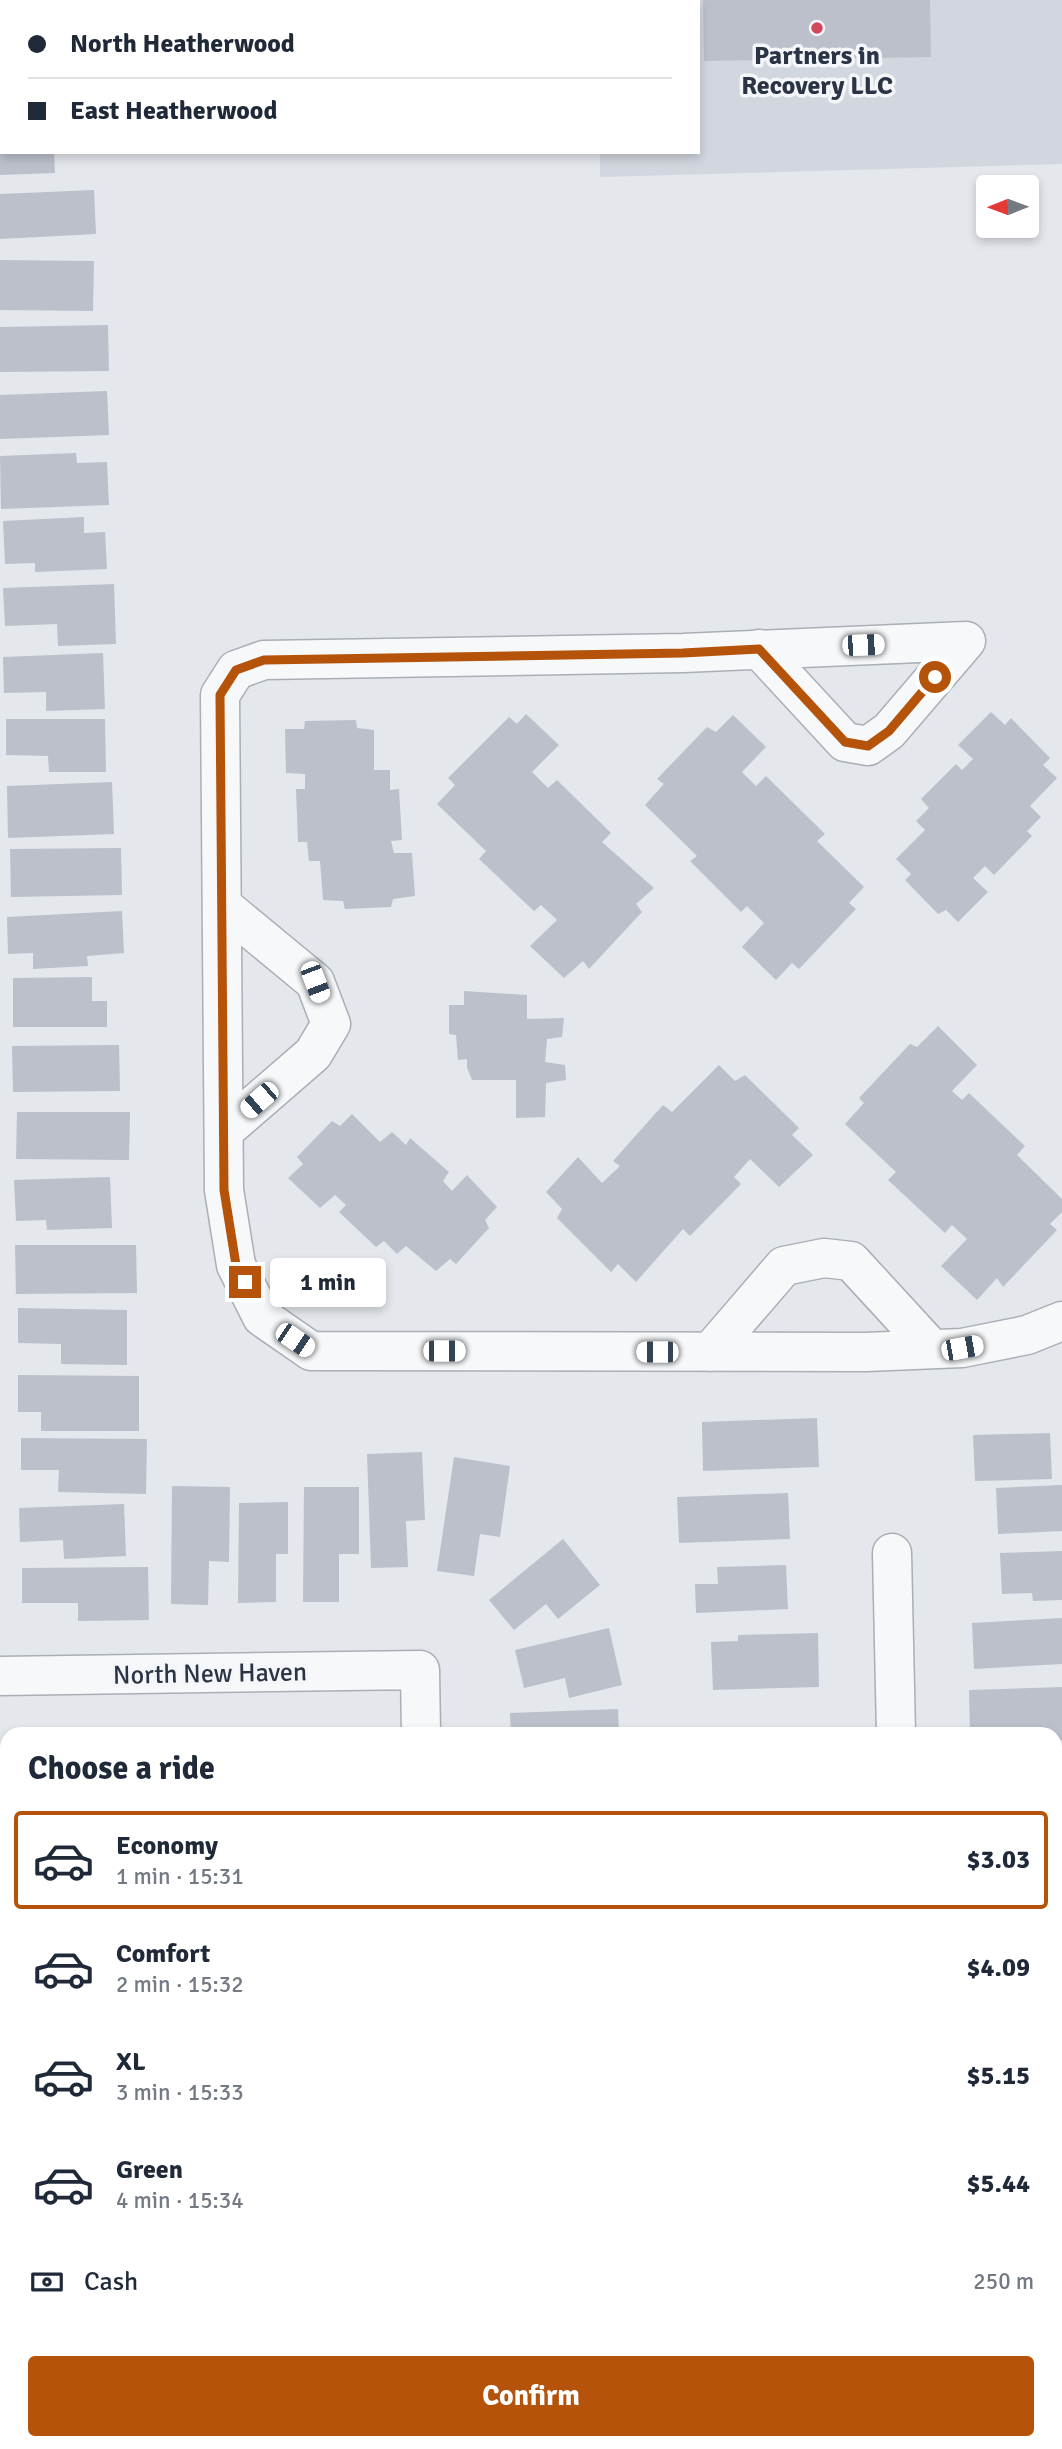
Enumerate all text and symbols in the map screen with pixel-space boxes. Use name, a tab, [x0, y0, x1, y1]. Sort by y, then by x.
marker: Partners in Recovery LLC	[809, 20, 825, 36]
text: North Heatherwood	[70, 28, 295, 60]
place label: Partners in Recovery LLC	[741, 40, 893, 102]
text: East Heatherwood	[70, 95, 277, 127]
north arrow	[976, 175, 1040, 238]
map controls	[976, 175, 1039, 238]
car	[842, 634, 885, 656]
route start	[919, 661, 951, 693]
car	[298, 959, 333, 1005]
car	[237, 1078, 282, 1122]
callout: 1 min	[270, 1258, 385, 1306]
route end	[229, 1266, 261, 1298]
text: 1 min	[300, 1268, 356, 1297]
car	[272, 1320, 319, 1360]
car	[940, 1334, 985, 1362]
car	[424, 1341, 466, 1362]
car	[637, 1342, 679, 1363]
street label: North New Haven	[113, 1656, 307, 1692]
text: Choose a ride	[28, 1749, 215, 1788]
icon: car	[32, 1829, 95, 1892]
text: Economy	[116, 1830, 218, 1862]
text: $3.03	[966, 1844, 1030, 1876]
text: 1 min · 15:31	[116, 1862, 244, 1891]
icon: car	[32, 1937, 95, 2000]
text: Comfort	[116, 1938, 210, 1970]
text: $4.09	[966, 1952, 1030, 1984]
text: 2 min · 15:32	[116, 1970, 244, 1999]
icon: car	[32, 2045, 95, 2108]
text: XL	[116, 2046, 146, 2078]
text: $5.15	[966, 2060, 1030, 2092]
text: 3 min · 15:33	[116, 2078, 244, 2107]
icon: car	[32, 2153, 95, 2216]
text: Green	[116, 2154, 183, 2186]
text: $5.44	[966, 2168, 1030, 2200]
text: 4 min · 15:34	[116, 2186, 244, 2215]
icon: cash	[28, 2263, 66, 2301]
text: Cash	[84, 2266, 138, 2298]
text: 250 m	[973, 2267, 1034, 2296]
button: Confirm	[28, 2356, 1034, 2436]

